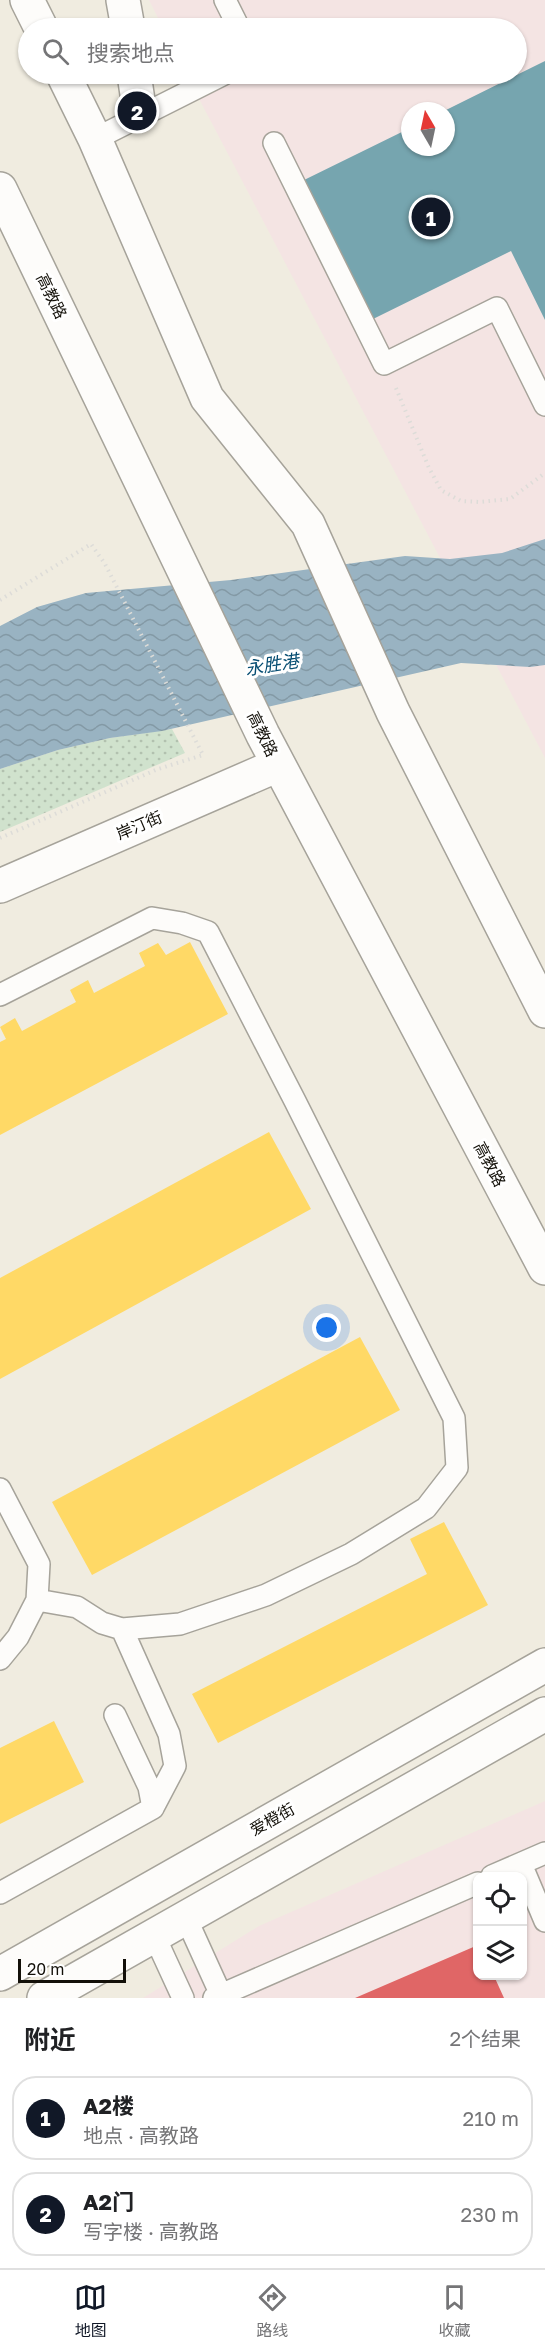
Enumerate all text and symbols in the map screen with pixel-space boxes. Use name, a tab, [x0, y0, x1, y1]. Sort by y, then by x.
search box	[18, 18, 527, 84]
icon: search	[39, 35, 72, 68]
text: 搜索地点	[87, 39, 175, 66]
pin: 2	[118, 88, 156, 134]
north arrow	[401, 102, 455, 156]
pin: 1	[412, 194, 450, 240]
street label: 高教路	[32, 270, 72, 322]
water label: 永胜港	[243, 648, 303, 679]
street label: 高教路	[243, 708, 283, 760]
street label: 岸汀街	[113, 806, 165, 844]
street label: 高教路	[470, 1138, 510, 1190]
your location	[312, 1313, 341, 1342]
street label: 爱橙街	[246, 1799, 298, 1839]
map controls	[473, 1872, 527, 1980]
button: locate	[473, 1872, 527, 1926]
button: layers	[473, 1926, 527, 1980]
scale bar	[18, 1956, 126, 1984]
text: 20 m	[27, 1959, 64, 1979]
text: 附近	[24, 2024, 76, 2055]
text: 2个结果	[449, 2026, 521, 2050]
text: A2楼	[83, 2092, 134, 2119]
text: 1	[40, 2106, 51, 2130]
text: 210 m	[463, 2106, 519, 2130]
text: 地点 · 高教路	[83, 2123, 199, 2147]
text: A2门	[83, 2188, 134, 2215]
text: 2	[39, 2202, 52, 2226]
text: 230 m	[461, 2202, 519, 2226]
text: 写字楼 · 高教路	[83, 2219, 219, 2243]
tab: 地图	[74, 2281, 107, 2341]
tab: 路线	[256, 2281, 289, 2341]
tab: 收藏	[438, 2281, 471, 2341]

